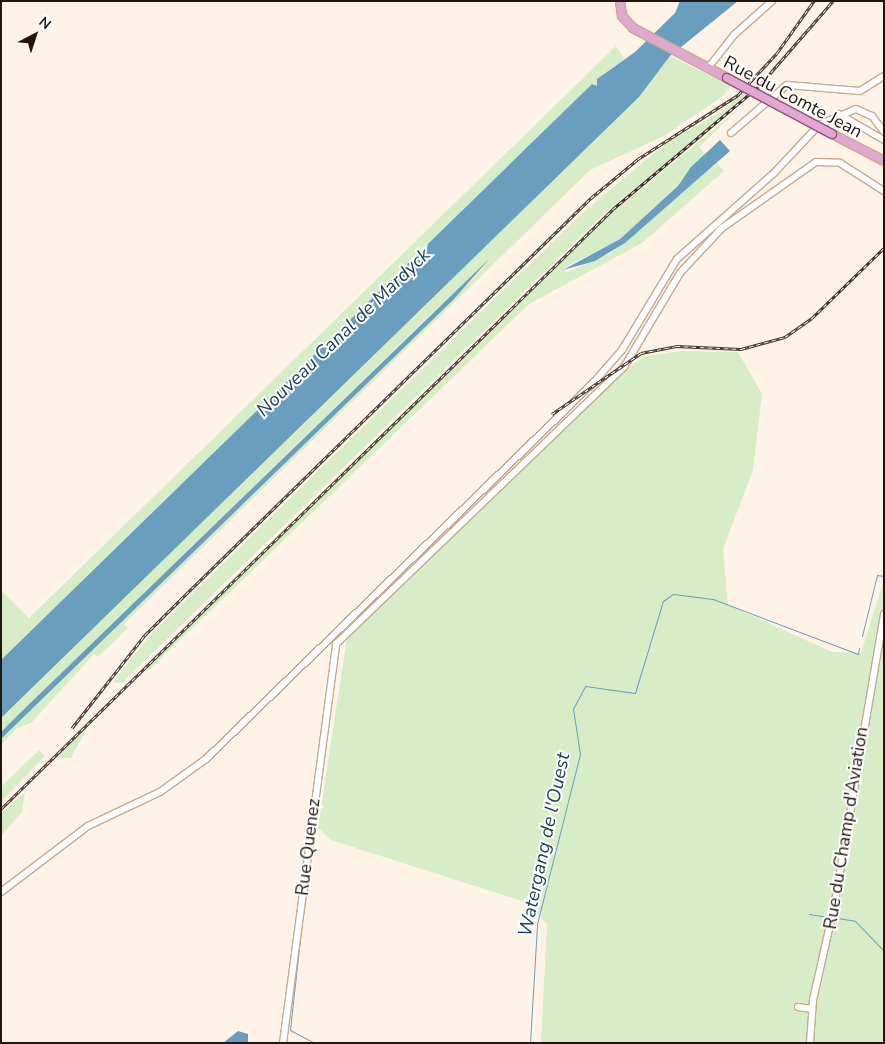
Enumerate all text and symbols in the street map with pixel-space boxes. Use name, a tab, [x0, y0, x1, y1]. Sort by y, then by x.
north arrow	[10, 10, 60, 60]
text: N	[35, 12, 55, 34]
street label: Rue du Comte Jean	[720, 51, 866, 143]
water label: Nouveau Canal de Mardyck	[252, 244, 436, 422]
street label: Rue du Champ d'Aviation	[819, 725, 873, 931]
water label: Watergang de l'Ouest	[514, 751, 576, 939]
street label: Rue Quenez	[291, 797, 325, 897]

